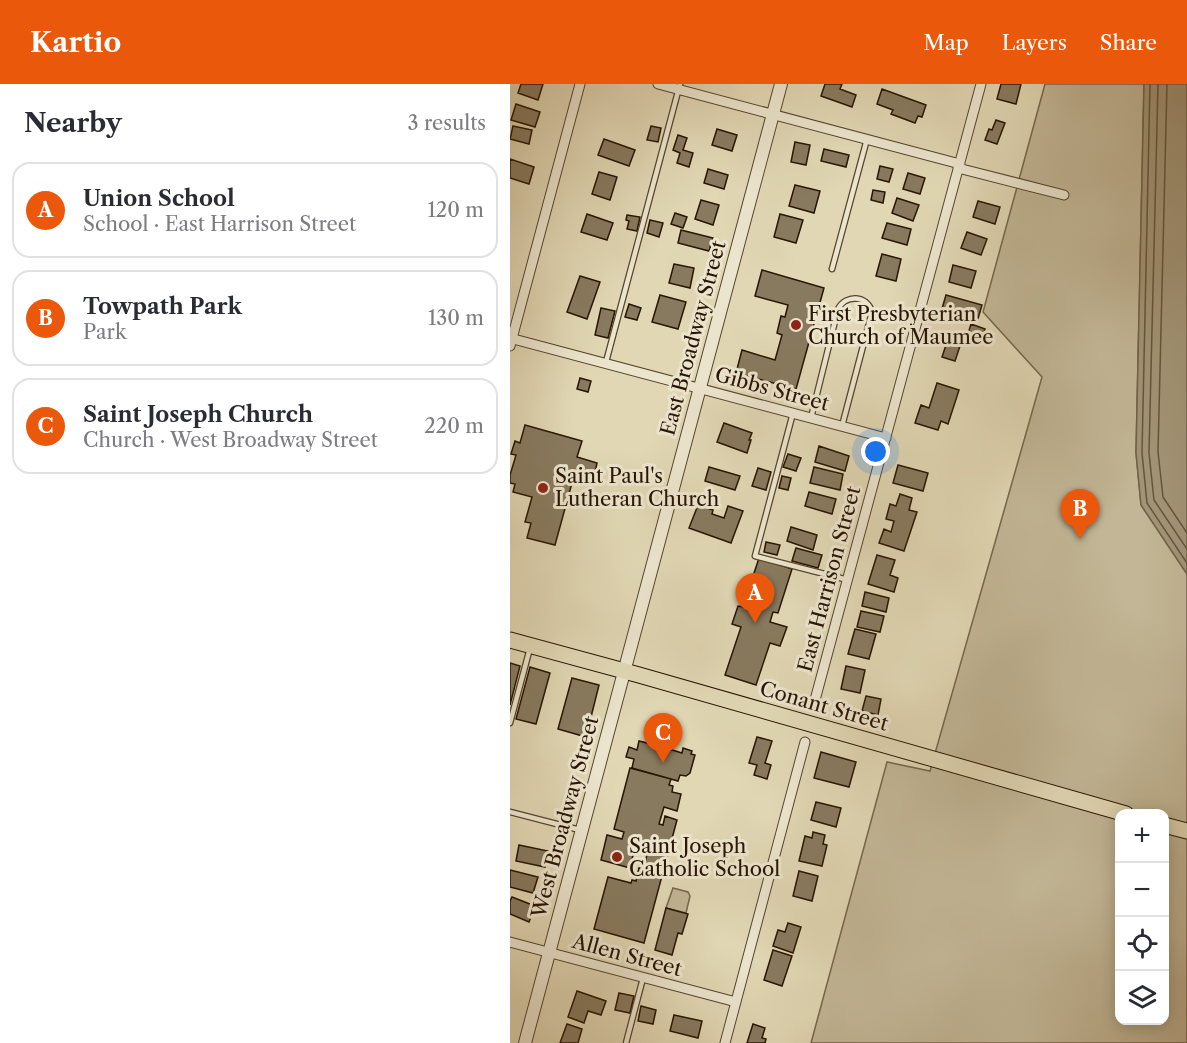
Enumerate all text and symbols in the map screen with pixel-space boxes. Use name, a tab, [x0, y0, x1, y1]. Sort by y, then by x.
text: Kartio	[30, 25, 121, 59]
text: Map	[924, 30, 969, 55]
text: Layers	[1002, 30, 1067, 55]
text: Share	[1100, 30, 1157, 55]
text: Nearby	[24, 107, 122, 139]
text: 3 results	[408, 111, 486, 135]
text: Union School	[83, 185, 235, 212]
text: A	[38, 198, 53, 222]
text: 120 m	[427, 198, 484, 222]
text: School · East Harrison Street	[83, 212, 356, 236]
street label: East Broadway Street	[655, 238, 731, 438]
text: Towpath Park	[83, 293, 242, 320]
place label: First Presbyterian Church of Maumee	[808, 302, 993, 349]
text: B	[38, 306, 53, 330]
text: 130 m	[428, 306, 484, 330]
marker: First Presbyterian Church of Maumee	[789, 318, 803, 332]
text: Park	[83, 320, 126, 344]
street label: Gibbs Street	[712, 362, 832, 416]
text: Saint Joseph Church	[83, 401, 313, 428]
text: C	[37, 414, 54, 438]
text: 220 m	[424, 414, 484, 438]
text: Church · West Broadway Street	[83, 428, 378, 452]
your location	[861, 437, 890, 466]
place label: Saint Paul's Lutheran Church	[555, 464, 720, 511]
marker: Saint Paul's Lutheran Church	[536, 481, 550, 495]
street label: East Harrison Street	[793, 484, 865, 674]
pin: B	[1060, 490, 1100, 539]
pin: A	[736, 574, 774, 623]
street label: Conant Street	[757, 676, 891, 736]
street label: West Broadway Street	[526, 714, 603, 921]
pin: C	[644, 714, 682, 763]
map controls	[1115, 809, 1169, 1025]
button: +	[1115, 809, 1169, 863]
place label: Saint Joseph Catholic School	[629, 834, 780, 881]
marker: Saint Joseph Catholic School	[610, 850, 624, 864]
button: −	[1115, 863, 1169, 917]
button: locate	[1115, 917, 1169, 971]
street label: Allen Street	[569, 929, 684, 981]
button: layers	[1115, 971, 1169, 1025]

